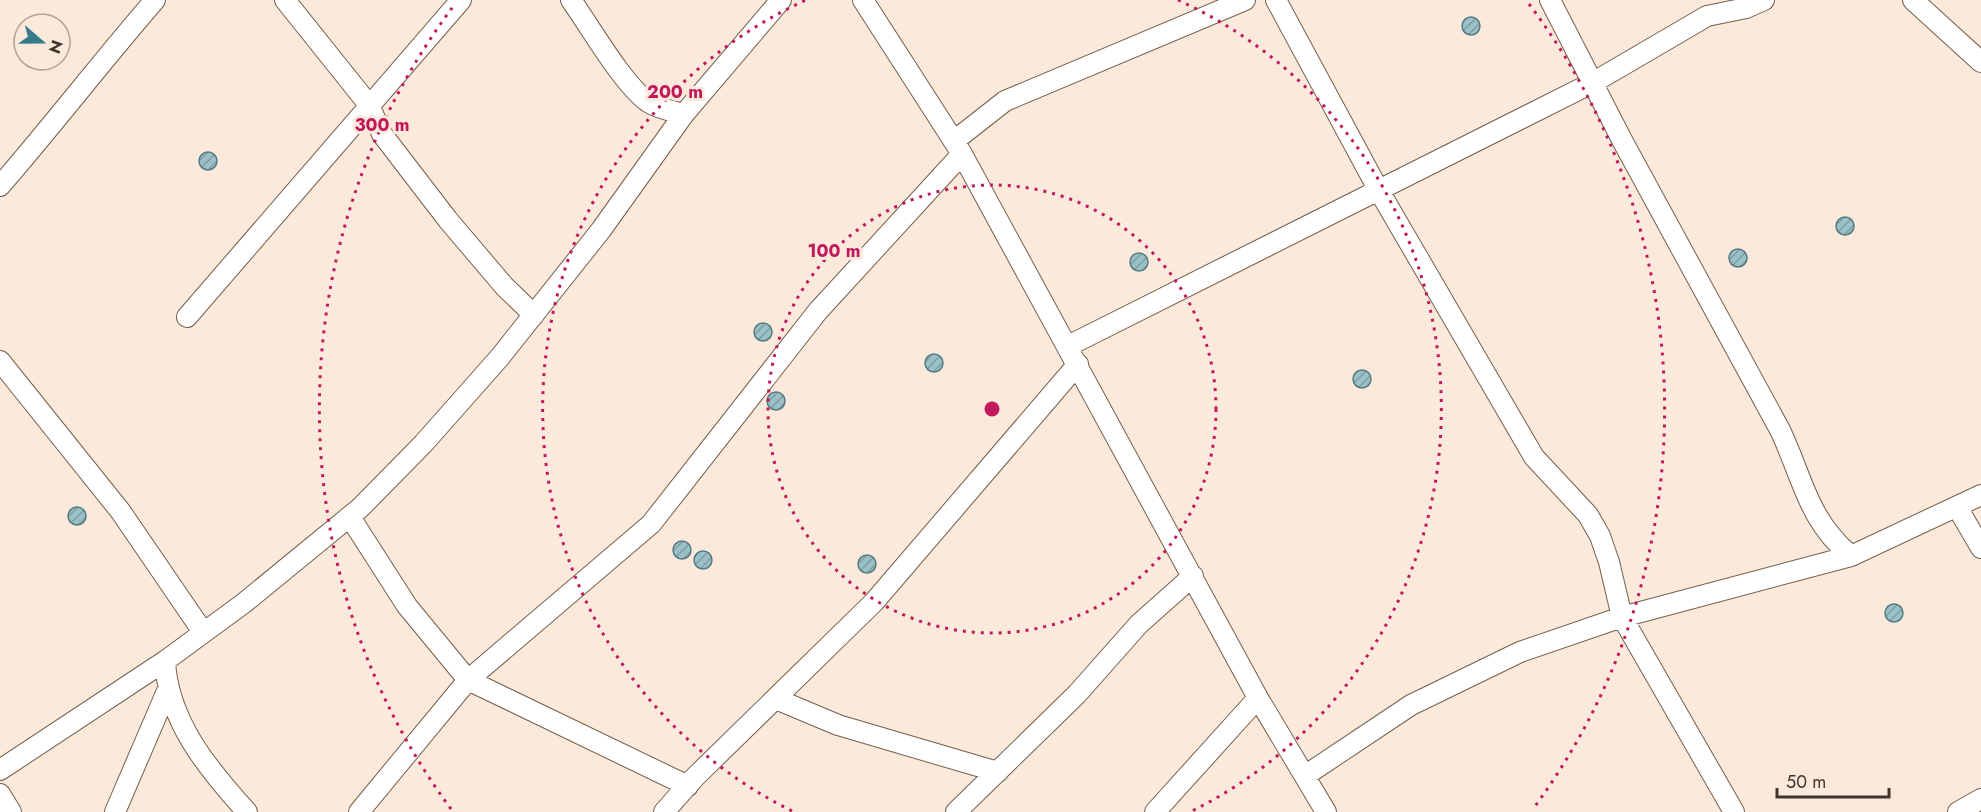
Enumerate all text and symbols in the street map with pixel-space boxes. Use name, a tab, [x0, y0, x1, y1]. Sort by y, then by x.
north arrow	[12, 12, 72, 72]
text: N	[43, 37, 69, 57]
text: 200 m	[647, 79, 703, 105]
text: 300 m	[354, 112, 410, 138]
text: 100 m	[807, 238, 861, 264]
centre of rings	[982, 399, 1002, 419]
scale bar	[1777, 761, 1890, 799]
text: 50 m	[1786, 769, 1826, 795]

